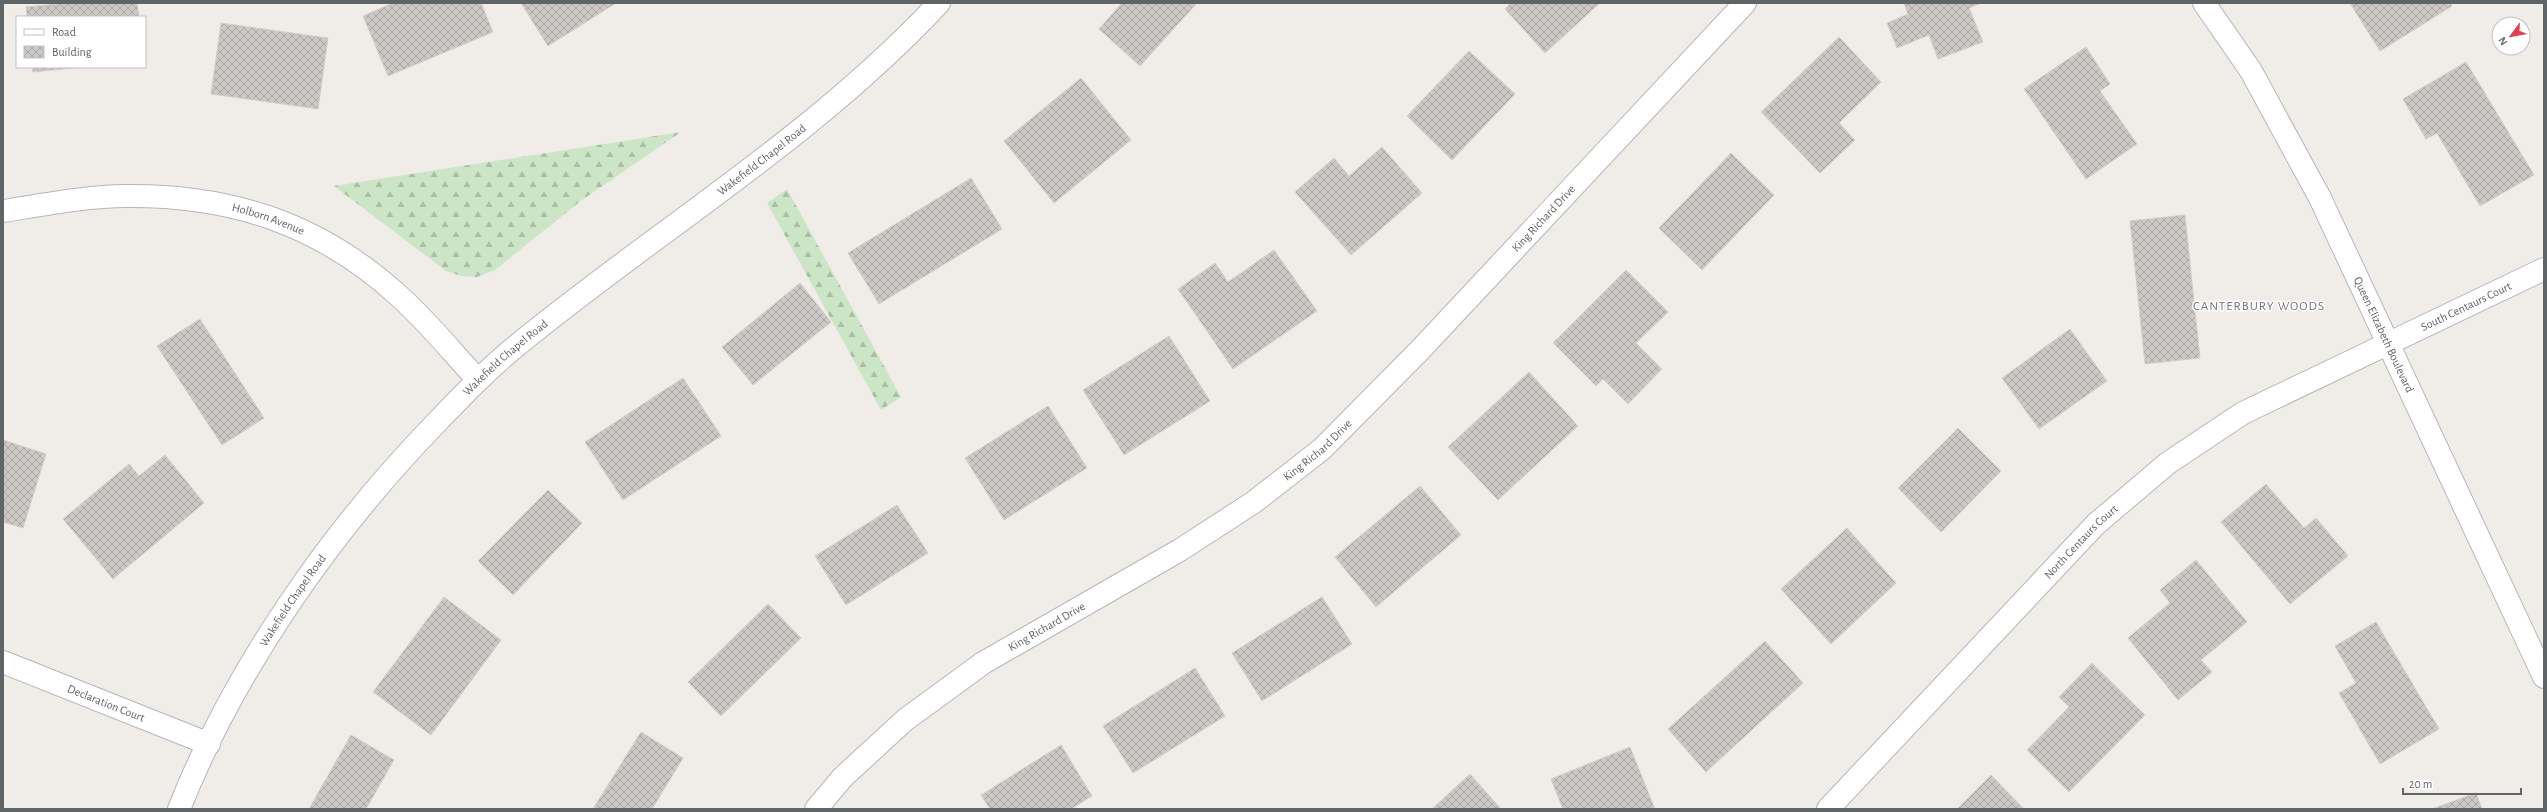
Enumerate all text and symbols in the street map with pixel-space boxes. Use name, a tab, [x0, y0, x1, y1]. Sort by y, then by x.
legend	[16, 16, 146, 68]
north arrow	[2491, 16, 2531, 56]
text: Road	[52, 26, 76, 38]
text: N	[2496, 35, 2510, 47]
text: Building	[52, 46, 92, 58]
street label: Wakefield Chapel Road	[715, 122, 808, 197]
street label: King Richard Drive	[1509, 183, 1577, 254]
street label: Holborn Avenue	[231, 201, 306, 237]
street label: Queen Elizabeth Boulevard	[2351, 275, 2416, 394]
street label: South Centaurs Court	[2419, 280, 2513, 333]
district label: CANTERBURY WOODS	[2193, 300, 2325, 313]
street label: Wakefield Chapel Road	[461, 317, 550, 398]
street label: King Richard Drive	[1281, 417, 1354, 483]
street label: North Centaurs Court	[2042, 502, 2120, 581]
street label: Wakefield Chapel Road	[257, 552, 328, 649]
street label: King Richard Drive	[1006, 600, 1087, 653]
street label: Declaration Court	[66, 682, 147, 724]
scale bar	[2403, 770, 2521, 796]
text: 20 m	[2409, 778, 2432, 790]

